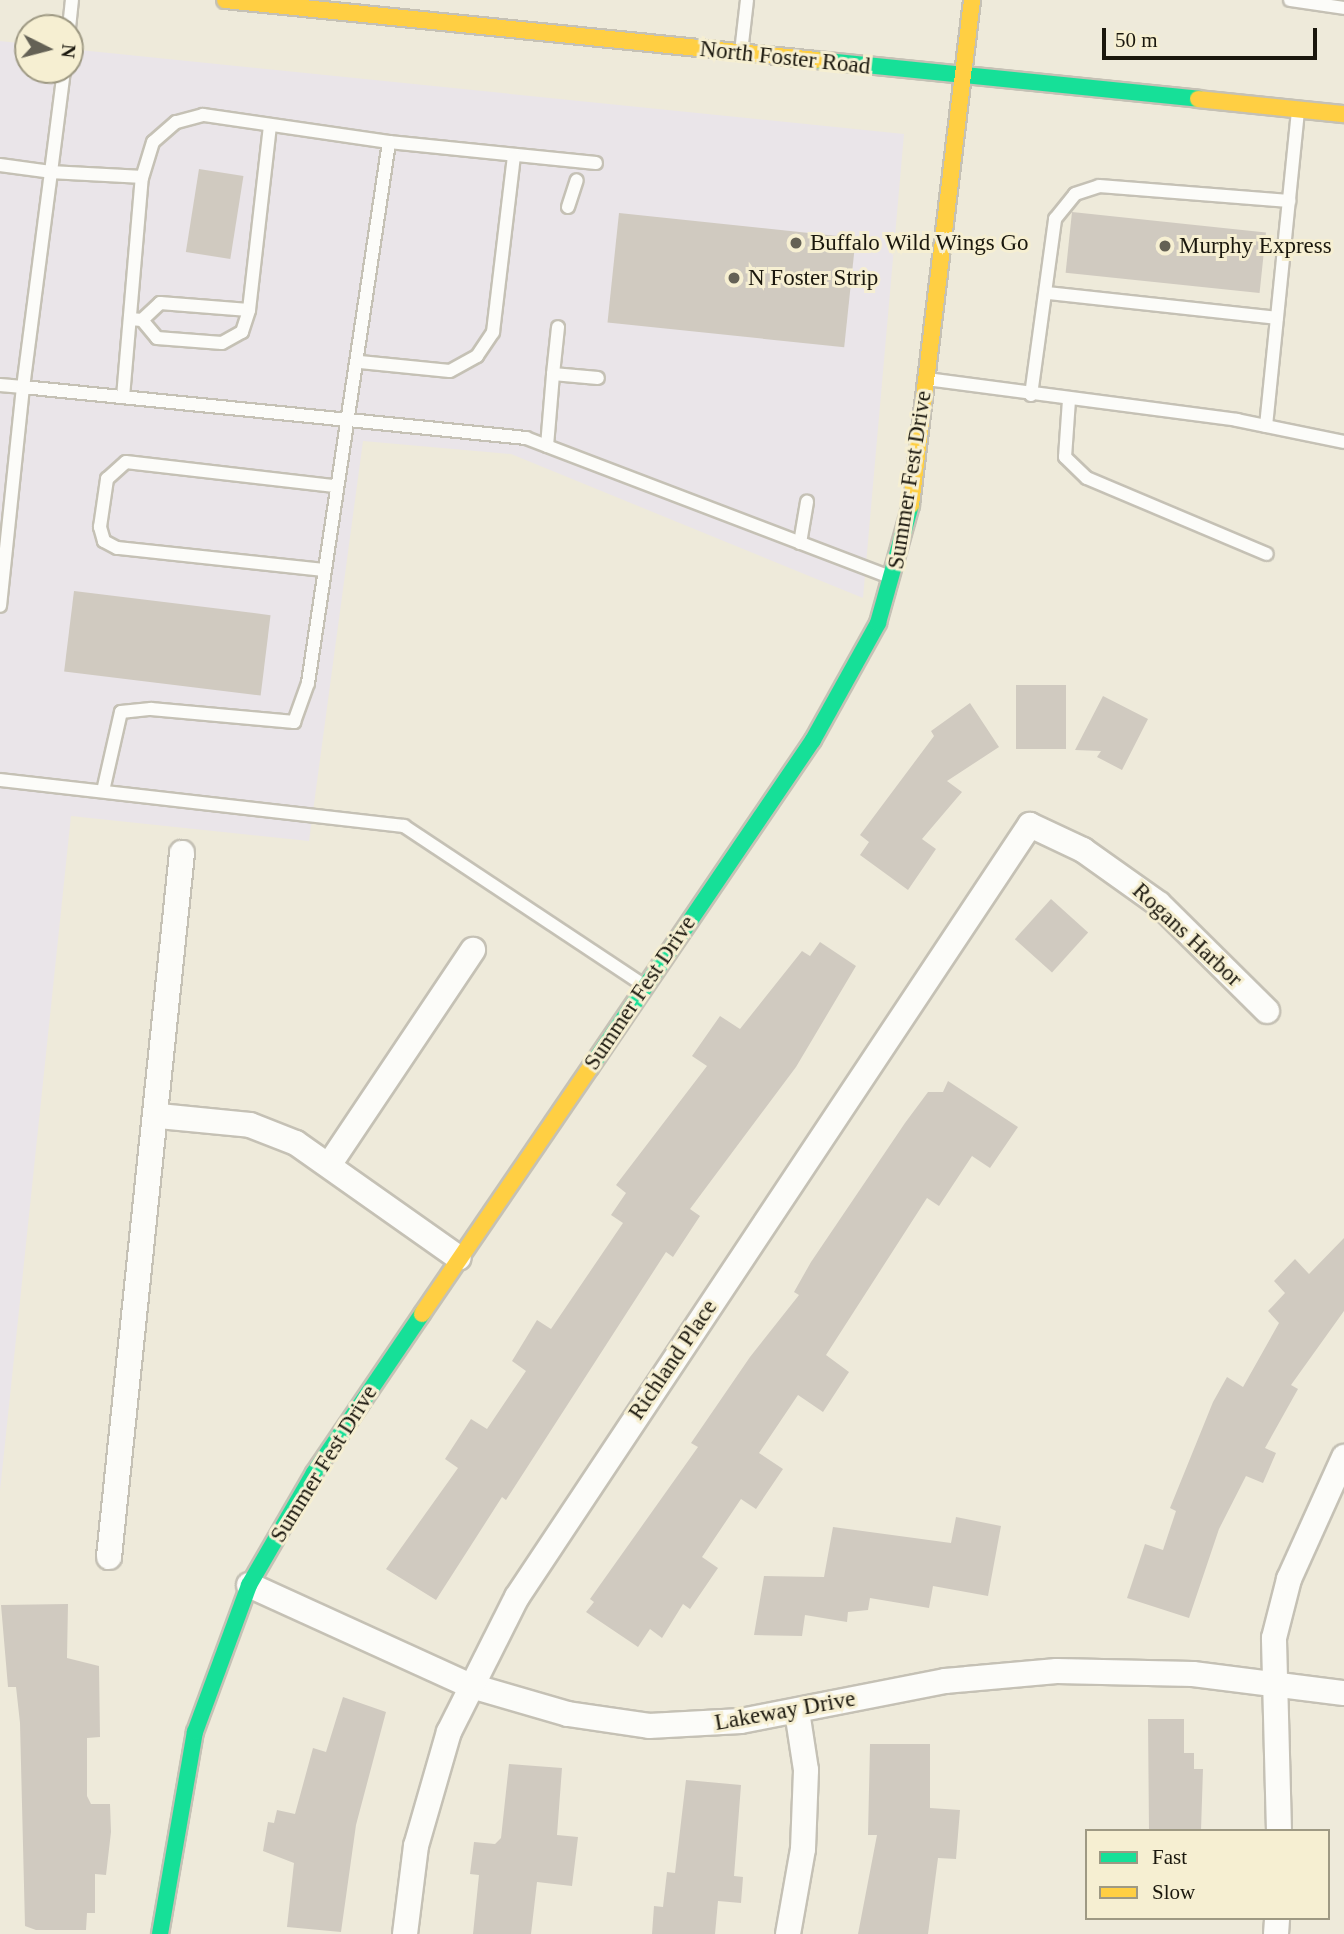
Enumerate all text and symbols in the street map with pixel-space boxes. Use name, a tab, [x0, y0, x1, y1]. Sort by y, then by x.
north arrow	[14, 14, 84, 84]
scale bar	[1106, 14, 1321, 58]
text: 50 m	[1115, 28, 1158, 52]
street label: North Foster Road	[698, 35, 872, 81]
text: N	[57, 43, 80, 59]
place label: Buffalo Wild Wings Go	[810, 229, 1029, 257]
place label: Murphy Express	[1179, 232, 1332, 260]
marker: Buffalo Wild Wings Go	[788, 235, 804, 251]
marker: Murphy Express	[1157, 238, 1173, 254]
place label: N Foster Strip	[748, 264, 878, 292]
marker: N Foster Strip	[726, 270, 742, 286]
street label: Summer Fest Drive	[882, 389, 938, 571]
street label: Rogans Harbor	[1126, 877, 1248, 993]
street label: Summer Fest Drive	[578, 911, 702, 1075]
street label: Richland Place	[623, 1295, 723, 1425]
street label: Summer Fest Drive	[265, 1380, 383, 1548]
street label: Lakeway Drive	[712, 1685, 858, 1737]
legend	[1085, 1829, 1330, 1920]
text: Fast	[1152, 1845, 1187, 1869]
text: Slow	[1152, 1880, 1195, 1904]

